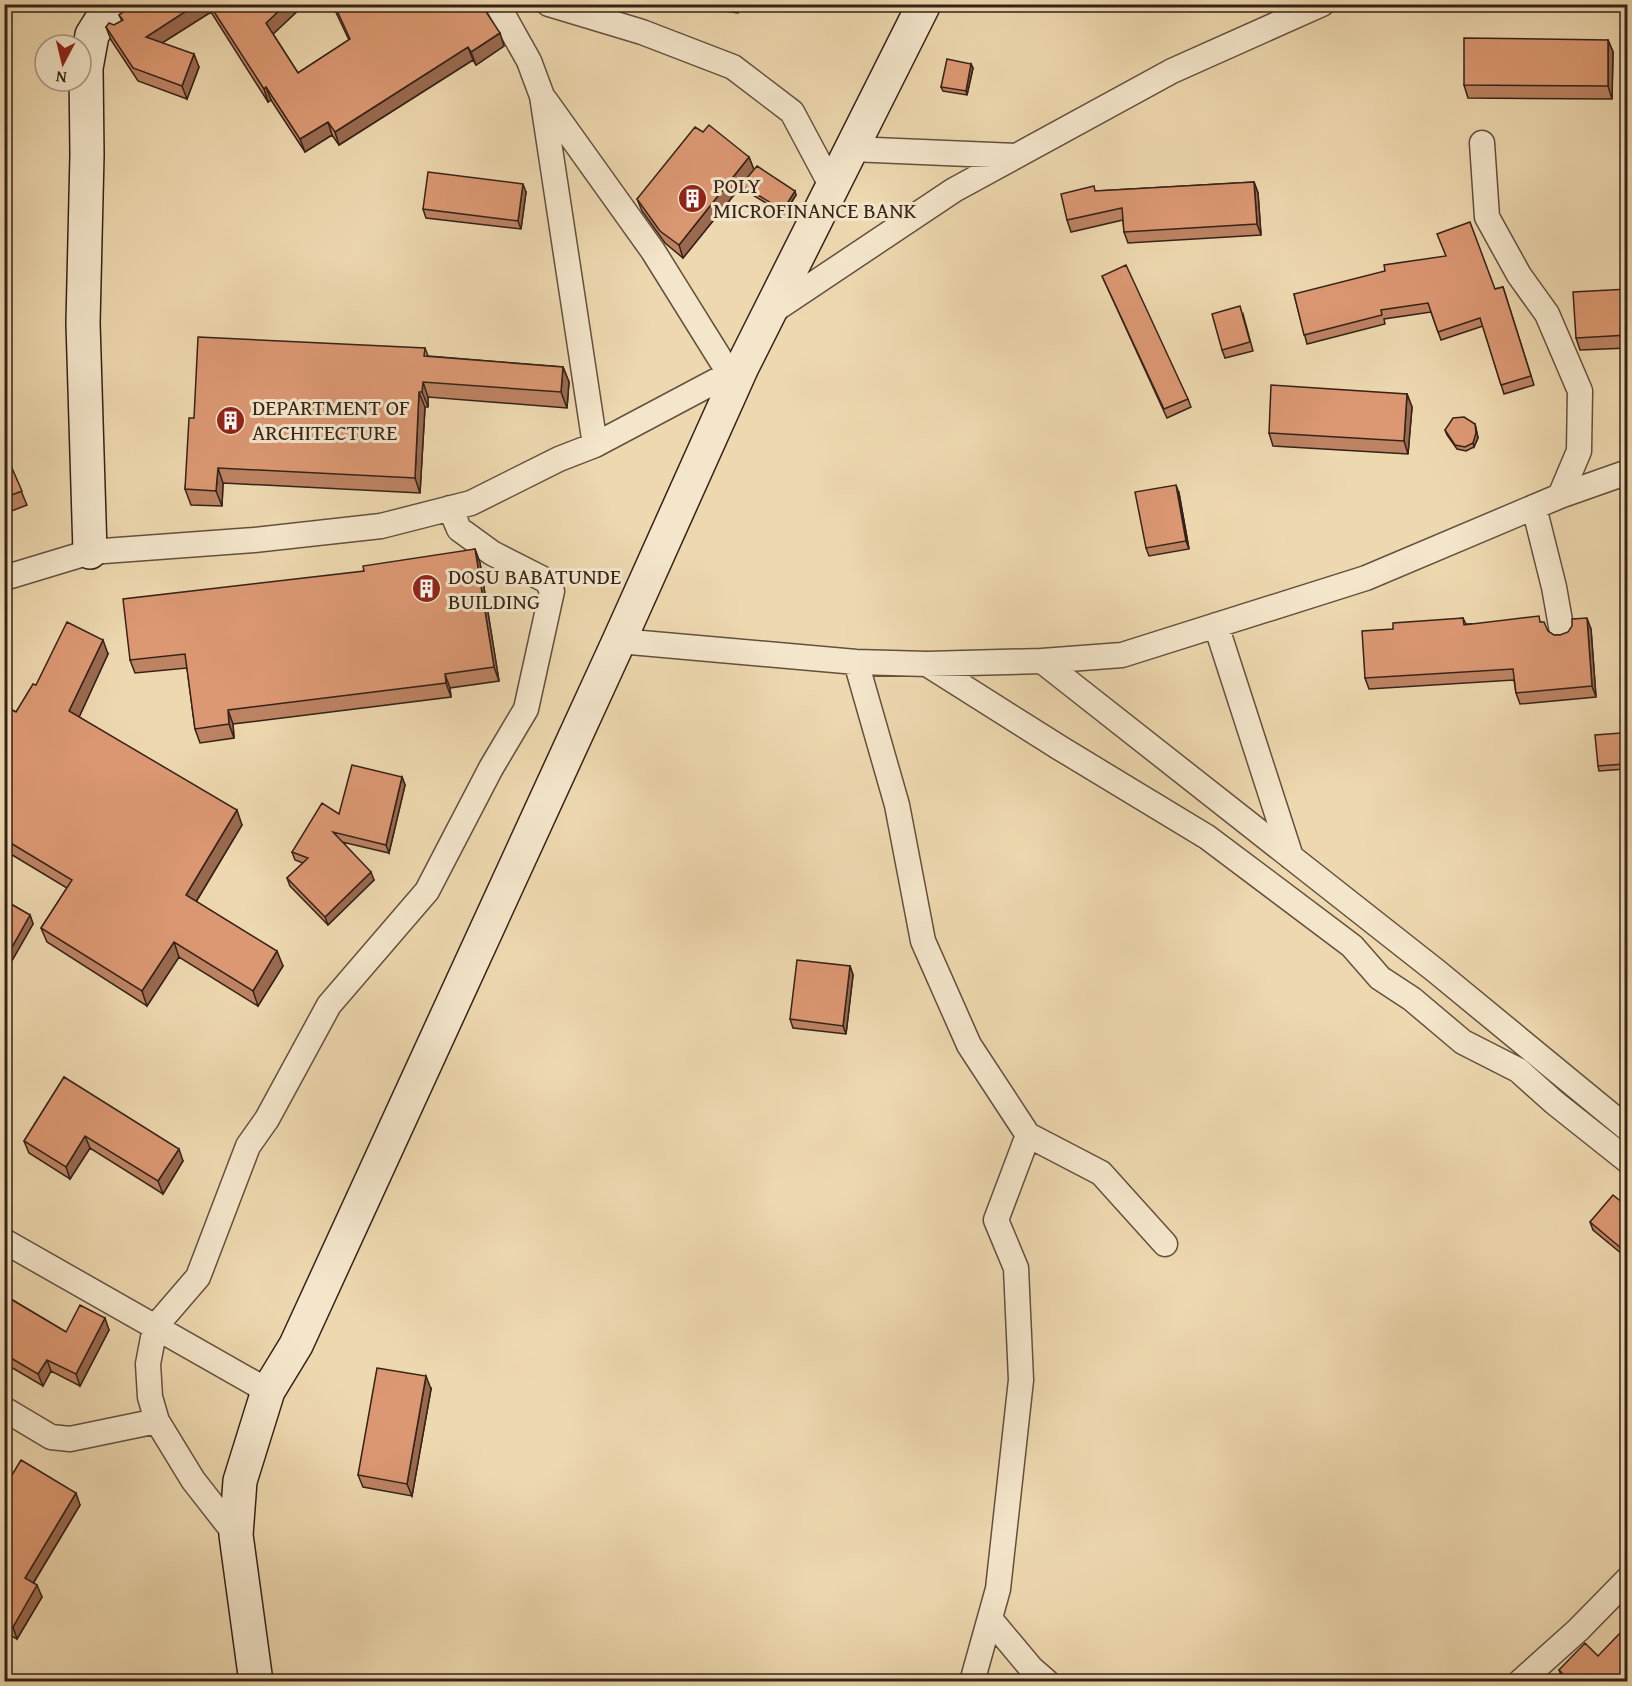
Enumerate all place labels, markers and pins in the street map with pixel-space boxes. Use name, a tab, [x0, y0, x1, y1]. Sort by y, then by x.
place label: POLY MICROFINANCE BANK	[713, 169, 917, 226]
building icon: POLY MICROFINANCE BANK	[676, 182, 708, 214]
place label: DEPARTMENT OF ARCHITECTURE	[252, 391, 410, 448]
building icon: DEPARTMENT OF ARCHITECTURE	[215, 404, 247, 436]
place label: DOSU BABATUNDE BUILDING	[448, 560, 621, 617]
building icon: DOSU BABATUNDE BUILDING	[411, 573, 443, 605]

